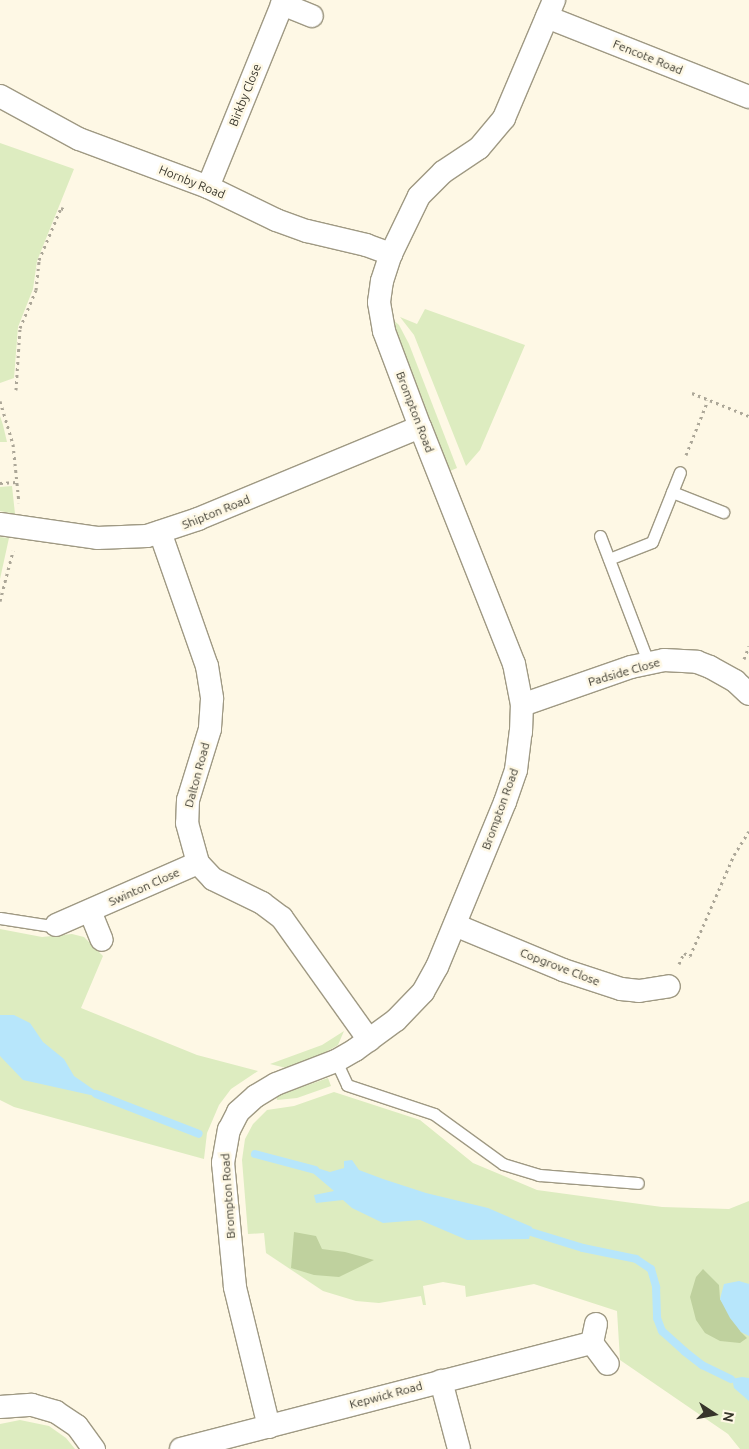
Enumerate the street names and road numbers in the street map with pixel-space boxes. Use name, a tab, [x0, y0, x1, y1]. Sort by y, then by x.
street label: Fencote Road	[611, 36, 685, 78]
street label: Birkby Close	[226, 62, 264, 128]
street label: Hornby Road	[157, 162, 227, 202]
street label: Brompton Road	[393, 369, 437, 455]
street label: Shipton Road	[180, 492, 252, 532]
street label: Padside Close	[586, 655, 662, 689]
street label: Dalton Road	[181, 741, 213, 809]
street label: Brompton Road	[479, 766, 521, 852]
street label: Swinton Close	[106, 865, 182, 909]
street label: Copgrove Close	[518, 945, 602, 989]
street label: Brompton Road	[218, 1153, 238, 1239]
street label: Kepwick Road	[348, 1378, 424, 1412]

